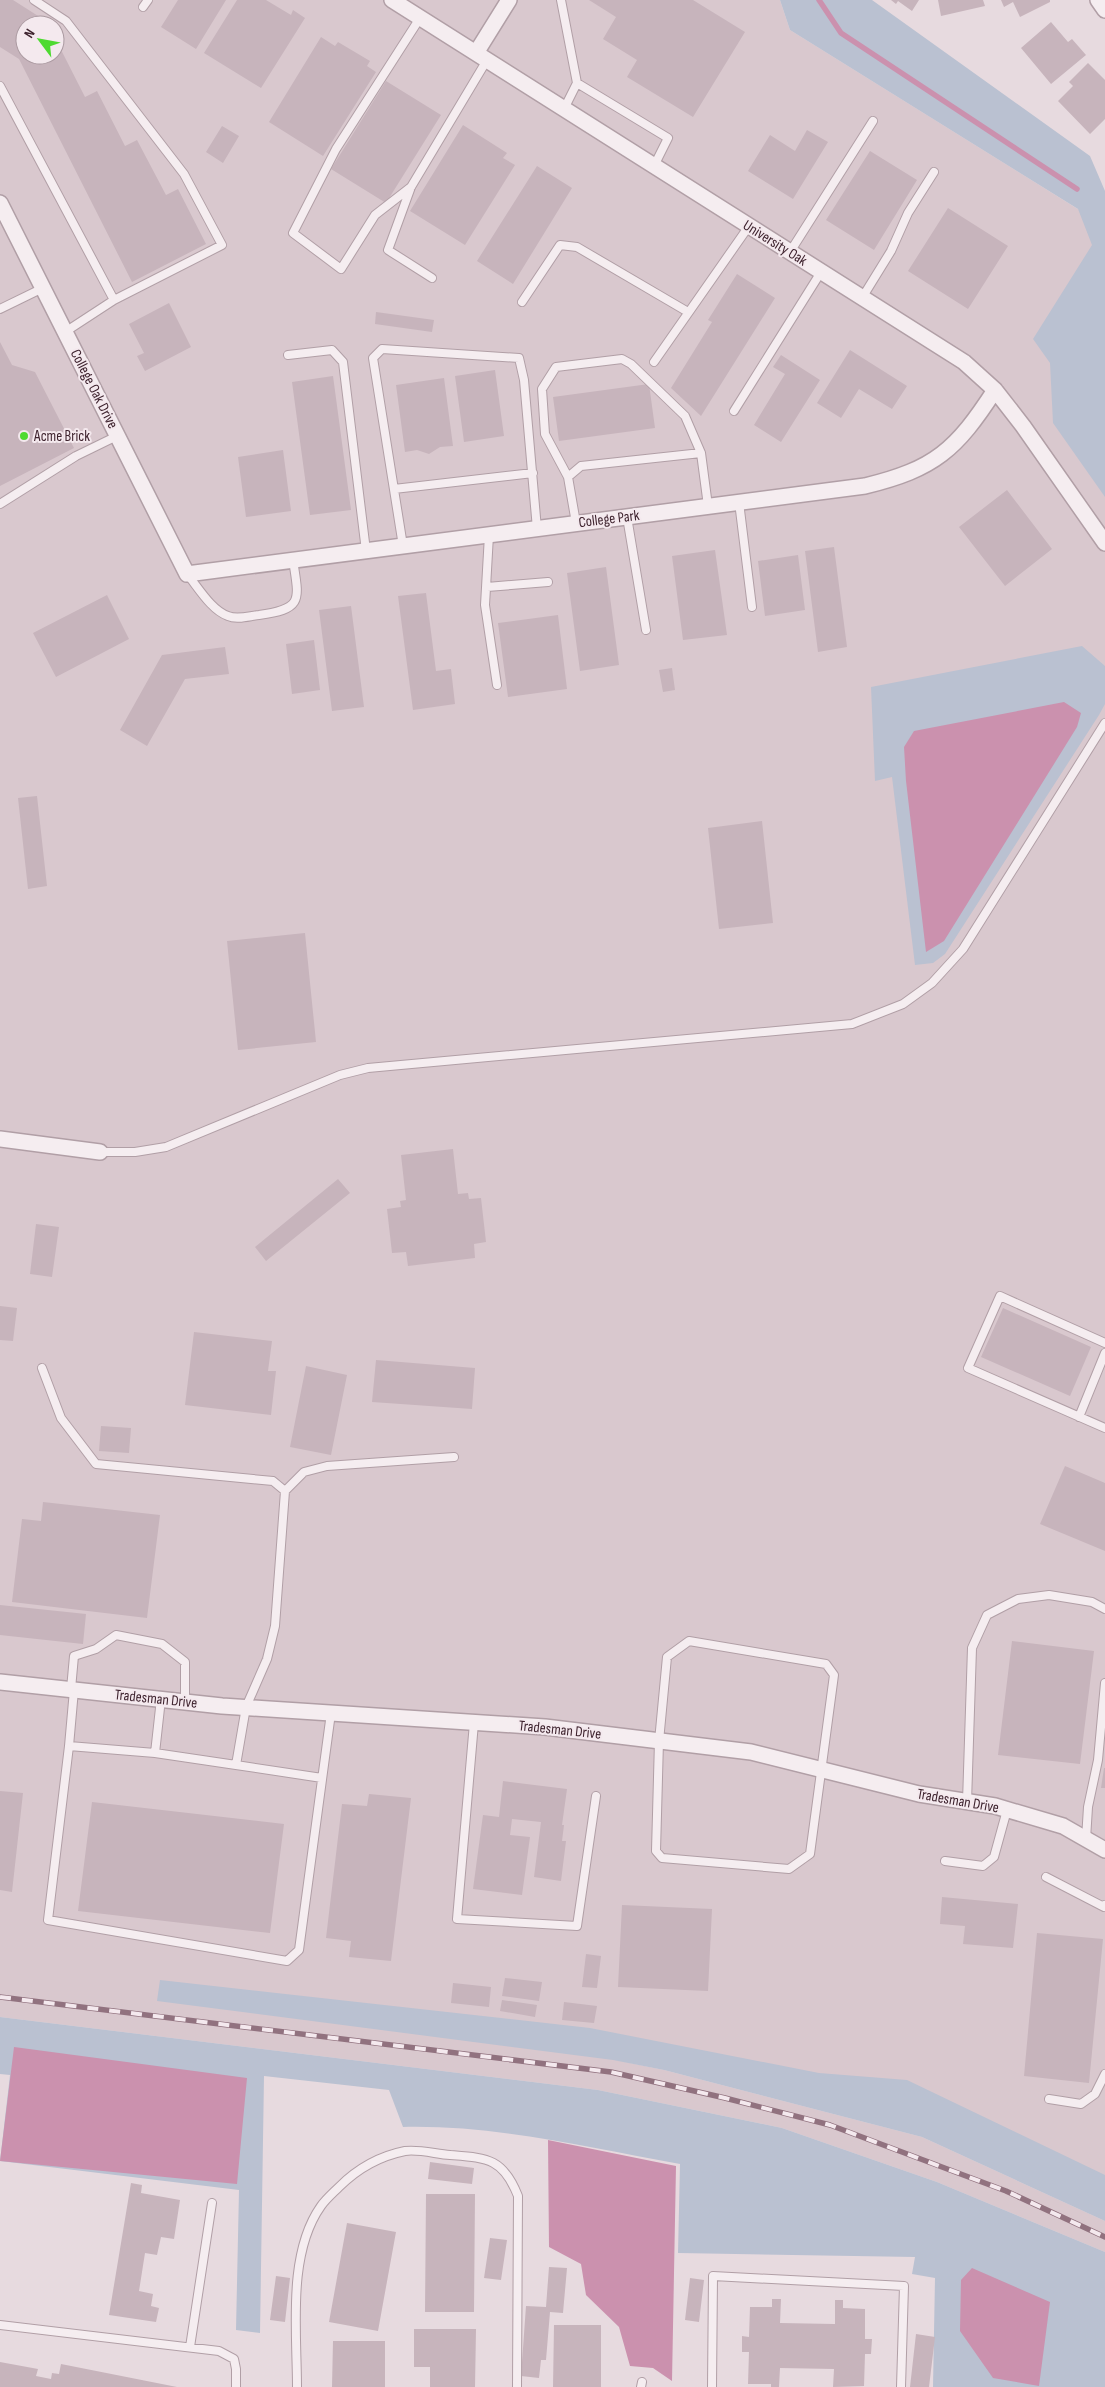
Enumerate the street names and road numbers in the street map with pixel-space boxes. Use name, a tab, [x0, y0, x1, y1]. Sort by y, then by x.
street label: University Oak	[739, 216, 811, 270]
street label: College Oak Drive	[66, 346, 122, 432]
street label: College Park	[577, 506, 641, 532]
street label: Tradesman Drive	[114, 1685, 198, 1713]
street label: Tradesman Drive	[518, 1716, 602, 1744]
street label: Tradesman Drive	[916, 1784, 1000, 1818]

